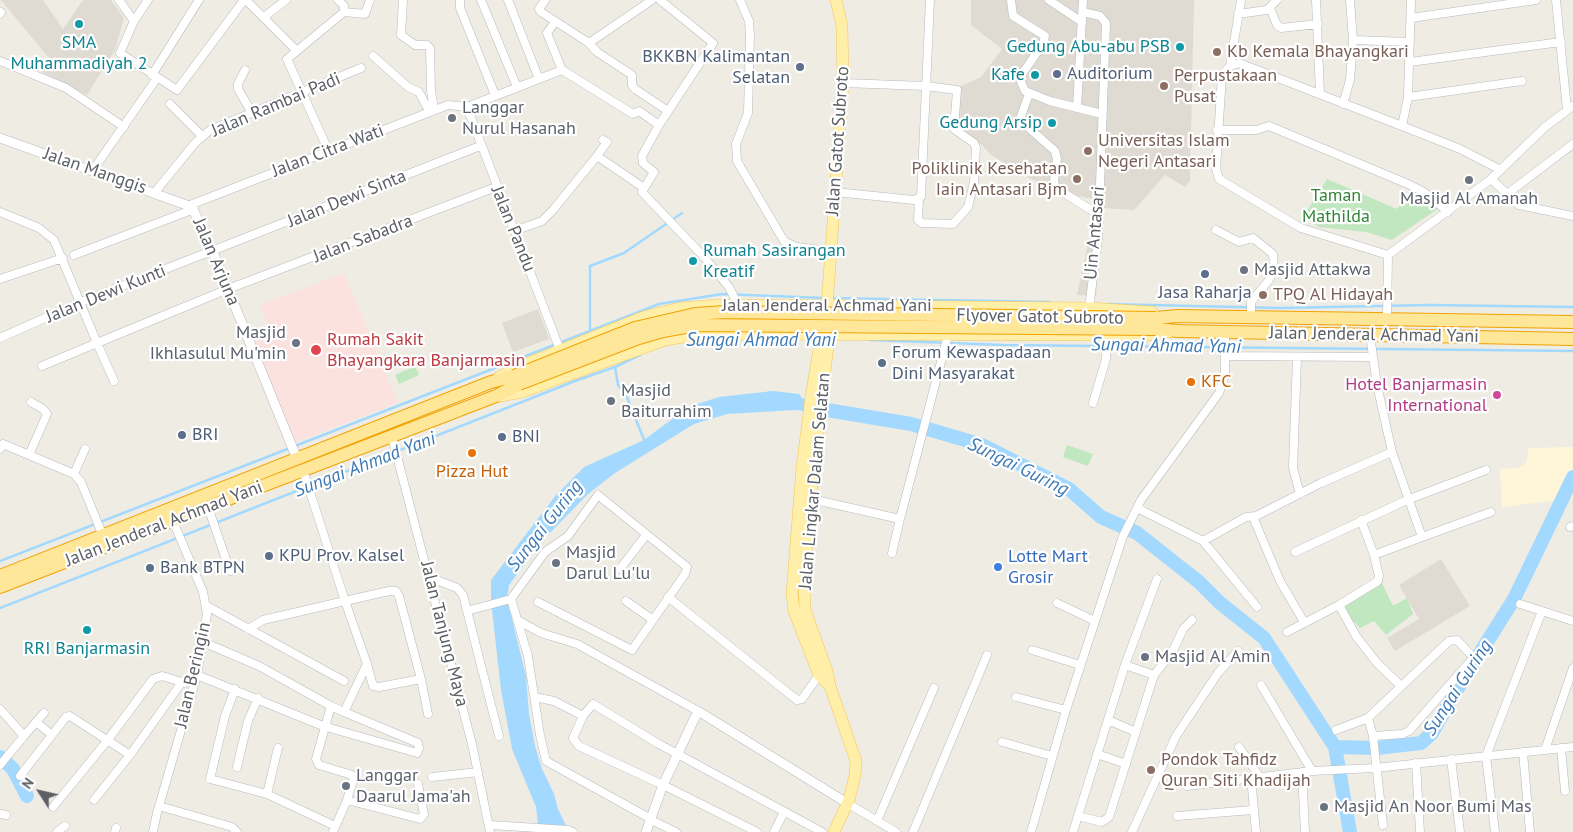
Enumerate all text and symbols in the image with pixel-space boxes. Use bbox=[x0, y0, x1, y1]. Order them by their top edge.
marker: SMA Muhammadiyah 2 bbox=[73, 18, 85, 30]
place label: SMA Muhammadiyah 2 bbox=[10, 32, 148, 74]
place label: Gedung Abu-abu PSB bbox=[1006, 36, 1170, 58]
marker: Gedung Abu-abu PSB bbox=[1174, 41, 1186, 53]
place label: Kb Kemala Bhayangkari bbox=[1227, 41, 1409, 63]
place label: BKKBN Kalimantan Selatan bbox=[642, 46, 790, 88]
marker: Kb Kemala Bhayangkari bbox=[1211, 46, 1223, 58]
marker: BKKBN Kalimantan Selatan bbox=[794, 61, 806, 73]
place label: Auditorium bbox=[1067, 63, 1153, 85]
place label: Kafe bbox=[991, 64, 1025, 86]
place label: Perpustakaan Pusat bbox=[1174, 65, 1277, 108]
street label: Jalan Gatot Subroto bbox=[822, 66, 854, 216]
street label: Jalan Rambai Padi bbox=[208, 68, 344, 142]
marker: Auditorium bbox=[1051, 68, 1063, 80]
marker: Kafe bbox=[1029, 69, 1041, 81]
marker: Perpustakaan Pusat bbox=[1158, 80, 1170, 92]
place label: Langgar Nurul Hasanah bbox=[462, 97, 576, 140]
marker: Langgar Nurul Hasanah bbox=[446, 112, 458, 124]
place label: Gedung Arsip bbox=[939, 112, 1042, 134]
marker: Gedung Arsip bbox=[1046, 117, 1058, 129]
street label: Jalan Citra Wati bbox=[269, 120, 387, 182]
place label: Universitas Islam Negeri Antasari bbox=[1098, 130, 1230, 172]
street label: Jalan Manggis bbox=[41, 143, 149, 199]
marker: Universitas Islam Negeri Antasari bbox=[1082, 145, 1094, 157]
place label: Poliklinik Kesehatan Iain Antasari Bjm bbox=[911, 158, 1067, 200]
street label: Jalan Dewi Sinta bbox=[285, 165, 409, 233]
marker: Poliklinik Kesehatan Iain Antasari Bjm bbox=[1071, 173, 1083, 185]
marker: Masjid Al Amanah bbox=[1463, 174, 1475, 186]
street label: Jalan Pandu bbox=[486, 183, 540, 275]
street label: Uin Antasari bbox=[1080, 185, 1110, 281]
park label: Taman Mathilda bbox=[1302, 185, 1370, 228]
place label: Masjid Al Amanah bbox=[1400, 188, 1538, 210]
street label: Jalan Sabadra bbox=[310, 210, 416, 268]
street label: Jalan Arjuna bbox=[188, 215, 244, 309]
place label: Rumah Sasirangan Kreatif bbox=[703, 240, 846, 282]
marker: Rumah Sasirangan Kreatif bbox=[687, 255, 699, 267]
place label: Masjid Attakwa bbox=[1254, 259, 1371, 281]
street label: Jalan Dewi Kunti bbox=[43, 260, 169, 328]
marker: Masjid Attakwa bbox=[1238, 264, 1250, 276]
marker: Jasa Raharja bbox=[1199, 268, 1211, 280]
place label: Jasa Raharja bbox=[1158, 282, 1252, 304]
place label: TPQ Al Hidayah bbox=[1273, 284, 1393, 306]
marker: TPQ Al Hidayah bbox=[1257, 289, 1269, 301]
street label: Jalan Jenderal Achmad Yani bbox=[722, 295, 932, 317]
street label: Flyover Gatot Subroto bbox=[956, 305, 1124, 329]
place label: Masjid Ikhlasulul Mu'min bbox=[150, 322, 286, 364]
street label: Jalan Jenderal Achmad Yani bbox=[1269, 322, 1479, 348]
place label: Rumah Sakit Bhayangkara Banjarmasin bbox=[327, 329, 525, 372]
water label: Sungai Ahmad Yani bbox=[686, 330, 836, 352]
water label: Sungai Ahmad Yani bbox=[1091, 333, 1241, 359]
marker: Masjid Ikhlasulul Mu'min bbox=[290, 337, 302, 349]
place label: Forum Kewaspadaan Dini Masyarakat bbox=[892, 342, 1051, 384]
marker: Rumah Sakit Bhayangkara Banjarmasin bbox=[309, 343, 323, 357]
marker: Forum Kewaspadaan Dini Masyarakat bbox=[876, 357, 888, 369]
place label: KFC bbox=[1201, 371, 1232, 393]
street label: Jalan Lingkar Dalam Selatan bbox=[795, 372, 835, 590]
place label: Hotel Banjarmasin International bbox=[1345, 374, 1487, 416]
marker: KFC bbox=[1185, 376, 1197, 388]
place label: Masjid Baiturrahim bbox=[621, 380, 712, 422]
marker: Hotel Banjarmasin International bbox=[1491, 389, 1503, 401]
marker: Masjid Baiturrahim bbox=[605, 395, 617, 407]
place label: BRI bbox=[192, 424, 218, 446]
place label: BNI bbox=[512, 426, 540, 448]
water label: Sungai Ahmad Yani bbox=[291, 427, 439, 503]
marker: BRI bbox=[176, 429, 188, 441]
marker: BNI bbox=[496, 431, 508, 443]
water label: Sungai Guring bbox=[964, 433, 1072, 501]
marker: Pizza Hut bbox=[466, 447, 478, 459]
place label: Pizza Hut bbox=[436, 461, 508, 483]
street label: Jalan Jenderal Achmad Yani bbox=[62, 476, 266, 572]
water label: Sungai Guring bbox=[502, 476, 588, 576]
place label: Masjid Darul Lu'lu bbox=[566, 542, 650, 584]
place label: KPU Prov. Kalsel bbox=[279, 545, 404, 567]
place label: Lotte Mart Grosir bbox=[1008, 546, 1088, 588]
marker: KPU Prov. Kalsel bbox=[263, 550, 275, 562]
place label: Bank BTPN bbox=[160, 557, 245, 579]
marker: Masjid Darul Lu'lu bbox=[550, 557, 562, 569]
street label: Jalan Tanjung Maya bbox=[415, 559, 473, 709]
marker: Lotte Mart Grosir bbox=[992, 561, 1004, 573]
marker: Bank BTPN bbox=[144, 562, 156, 574]
street label: Jalan Beringin bbox=[170, 620, 216, 730]
marker: RRI Banjarmasin bbox=[81, 624, 93, 636]
water label: Sungai Guring bbox=[1419, 636, 1497, 740]
place label: RRI Banjarmasin bbox=[24, 638, 150, 660]
place label: Masjid Al Amin bbox=[1155, 646, 1270, 668]
marker: Masjid Al Amin bbox=[1139, 651, 1151, 663]
place label: Pondok Tahfidz Quran Siti Khadijah bbox=[1161, 749, 1311, 792]
marker: Pondok Tahfidz Quran Siti Khadijah bbox=[1145, 764, 1157, 776]
place label: Langgar Daarul Jama'ah bbox=[356, 765, 471, 808]
north arrow bbox=[15, 767, 65, 817]
text: N bbox=[18, 774, 38, 792]
marker: Langgar Daarul Jama'ah bbox=[340, 780, 352, 792]
place label: Masjid An Noor Bumi Mas bbox=[1334, 796, 1532, 818]
marker: Masjid An Noor Bumi Mas bbox=[1318, 801, 1330, 813]

